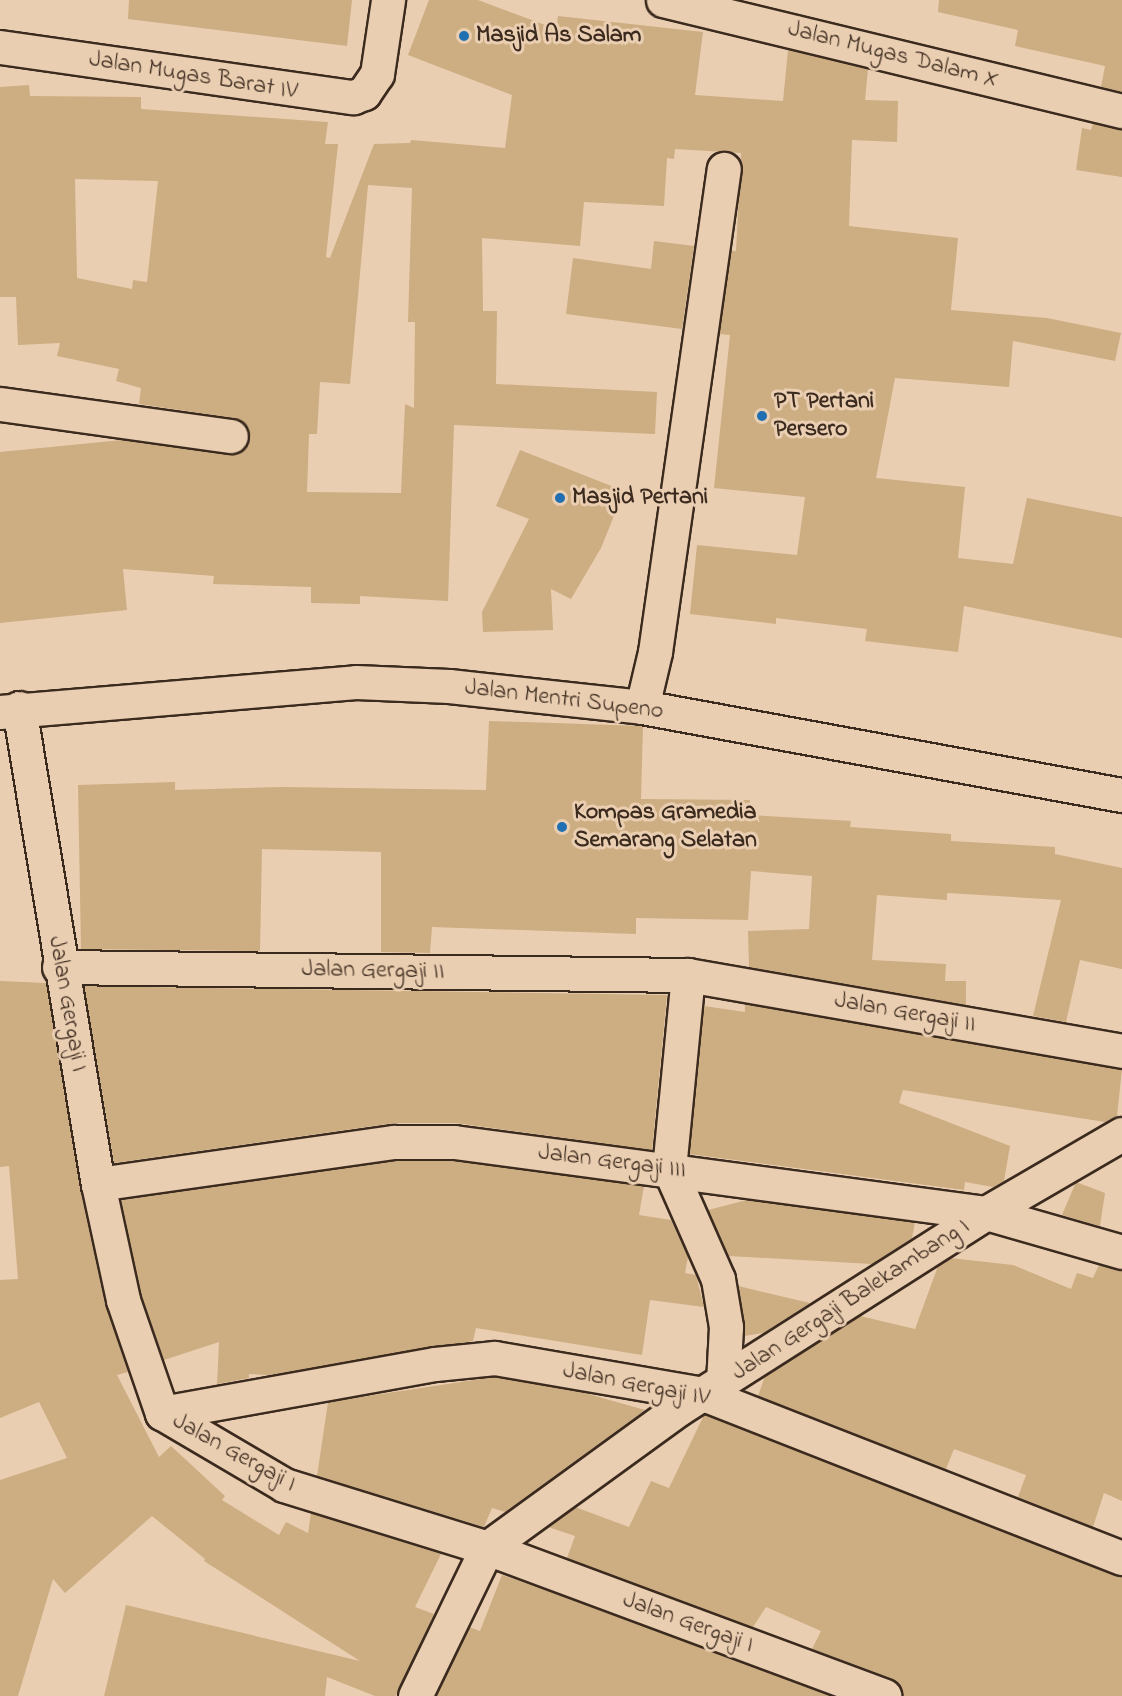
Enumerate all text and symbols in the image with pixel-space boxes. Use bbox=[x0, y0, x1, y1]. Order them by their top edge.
street label: Jalan Mugas Dalam X bbox=[785, 15, 1001, 95]
place label: Masjid As Salam bbox=[476, 22, 641, 50]
marker: Masjid As Salam bbox=[457, 29, 471, 43]
street label: Jalan Mugas Barat IV bbox=[87, 45, 299, 107]
place label: PT Pertani Persero bbox=[774, 388, 874, 444]
marker: PT Pertani Persero bbox=[755, 409, 769, 423]
place label: Masjid Pertani bbox=[572, 484, 708, 512]
marker: Masjid Pertani bbox=[553, 491, 567, 505]
street label: Jalan Mentri Supeno bbox=[463, 674, 665, 726]
place label: Kompas Gramedia Semarang Selatan bbox=[574, 799, 757, 855]
marker: Kompas Gramedia Semarang Selatan bbox=[555, 820, 569, 834]
street label: Jalan Gergaji I bbox=[41, 934, 93, 1074]
street label: Jalan Gergaji II bbox=[301, 955, 445, 987]
street label: Jalan Gergaji II bbox=[832, 986, 978, 1040]
street label: Jalan Gergaji III bbox=[537, 1139, 687, 1185]
street label: Jalan Gergaji Balekambang I bbox=[727, 1212, 975, 1388]
street label: Jalan Gergaji IV bbox=[560, 1357, 712, 1413]
street label: Jalan Gergaji I bbox=[167, 1407, 301, 1499]
street label: Jalan Gergaji I bbox=[619, 1586, 757, 1660]

